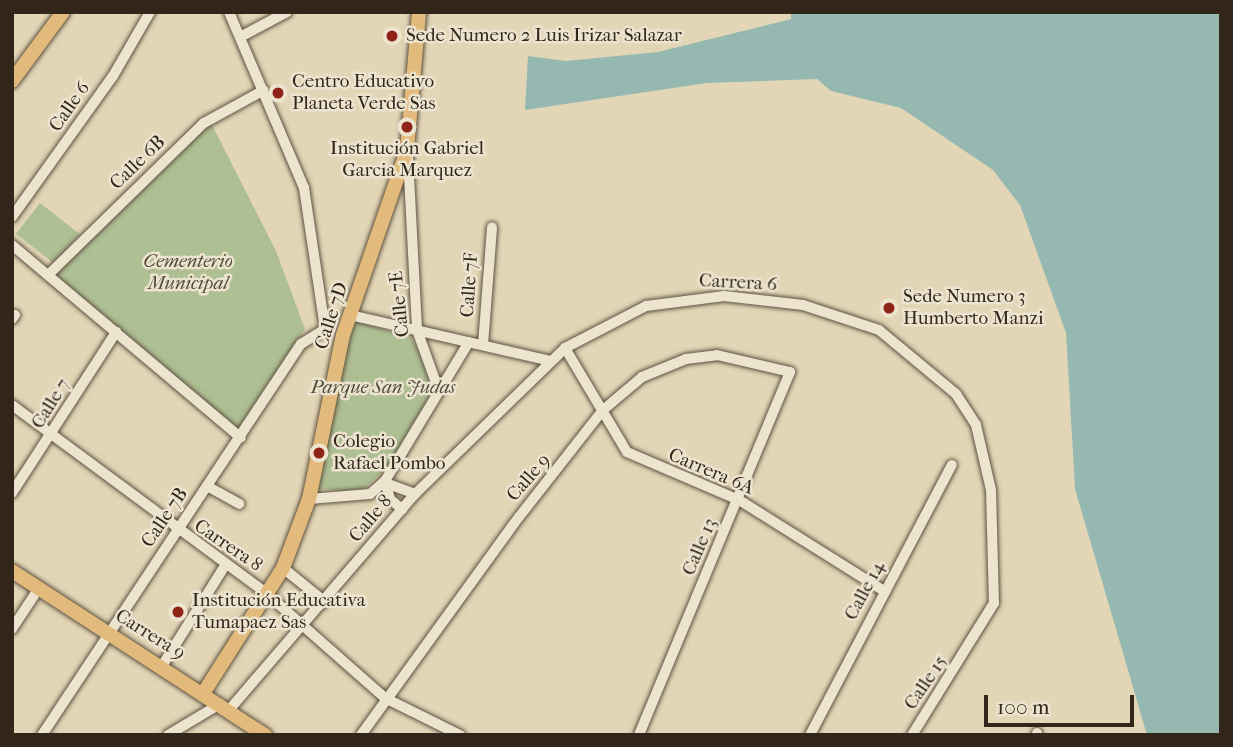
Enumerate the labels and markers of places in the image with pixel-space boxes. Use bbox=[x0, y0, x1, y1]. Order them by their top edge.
place label: Sede Numero 2 Luis Irizar Salazar bbox=[406, 25, 682, 47]
marker: Sede Numero 2 Luis Irizar Salazar bbox=[384, 28, 400, 44]
place label: Centro Educativo Planeta Verde Sas bbox=[292, 71, 435, 115]
marker: Centro Educativo Planeta Verde Sas bbox=[270, 85, 286, 101]
marker: Institución Gabriel Garcia Marquez bbox=[399, 119, 415, 135]
place label: Institución Gabriel Garcia Marquez bbox=[330, 138, 484, 182]
place label: Sede Numero 3 Humberto Manzi bbox=[903, 286, 1044, 330]
marker: Sede Numero 3 Humberto Manzi bbox=[881, 300, 897, 316]
place label: Colegio Rafael Pombo bbox=[333, 431, 445, 475]
marker: Colegio Rafael Pombo bbox=[311, 445, 327, 461]
place label: Institución Educativa Tumapaez Sas bbox=[192, 590, 366, 634]
marker: Institución Educativa Tumapaez Sas bbox=[170, 604, 186, 620]

